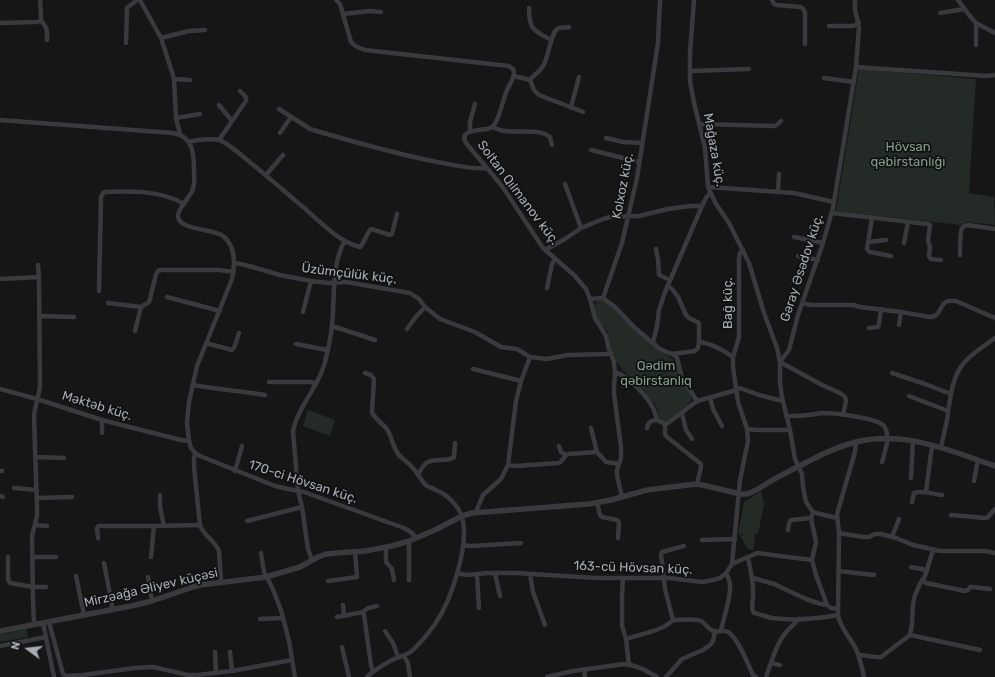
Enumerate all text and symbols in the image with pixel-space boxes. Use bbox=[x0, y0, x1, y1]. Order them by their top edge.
street label: Mağaza küç. bbox=[700, 112, 728, 188]
street label: Soltan Qılmanov küç. bbox=[474, 138, 562, 248]
park label: Hövsan qəbirstanlığı bbox=[871, 139, 945, 170]
street label: Kolxoz küç. bbox=[609, 152, 637, 220]
street label: Gəray Əsədov küç. bbox=[777, 212, 827, 324]
street label: Üzümçülük küç. bbox=[300, 260, 398, 288]
street label: Bağ küç. bbox=[720, 277, 736, 329]
park label: Qədim qəbirstanlıq bbox=[620, 358, 692, 389]
street label: Məktəb küç. bbox=[60, 388, 134, 424]
street label: 170-ci Hövsan küç. bbox=[247, 457, 359, 507]
street label: 163-cü Hövsan küç. bbox=[573, 558, 693, 578]
street label: Mirzəağa Əliyev küçəsi bbox=[83, 565, 219, 611]
north arrow bbox=[8, 629, 48, 669]
text: N bbox=[9, 640, 23, 651]

